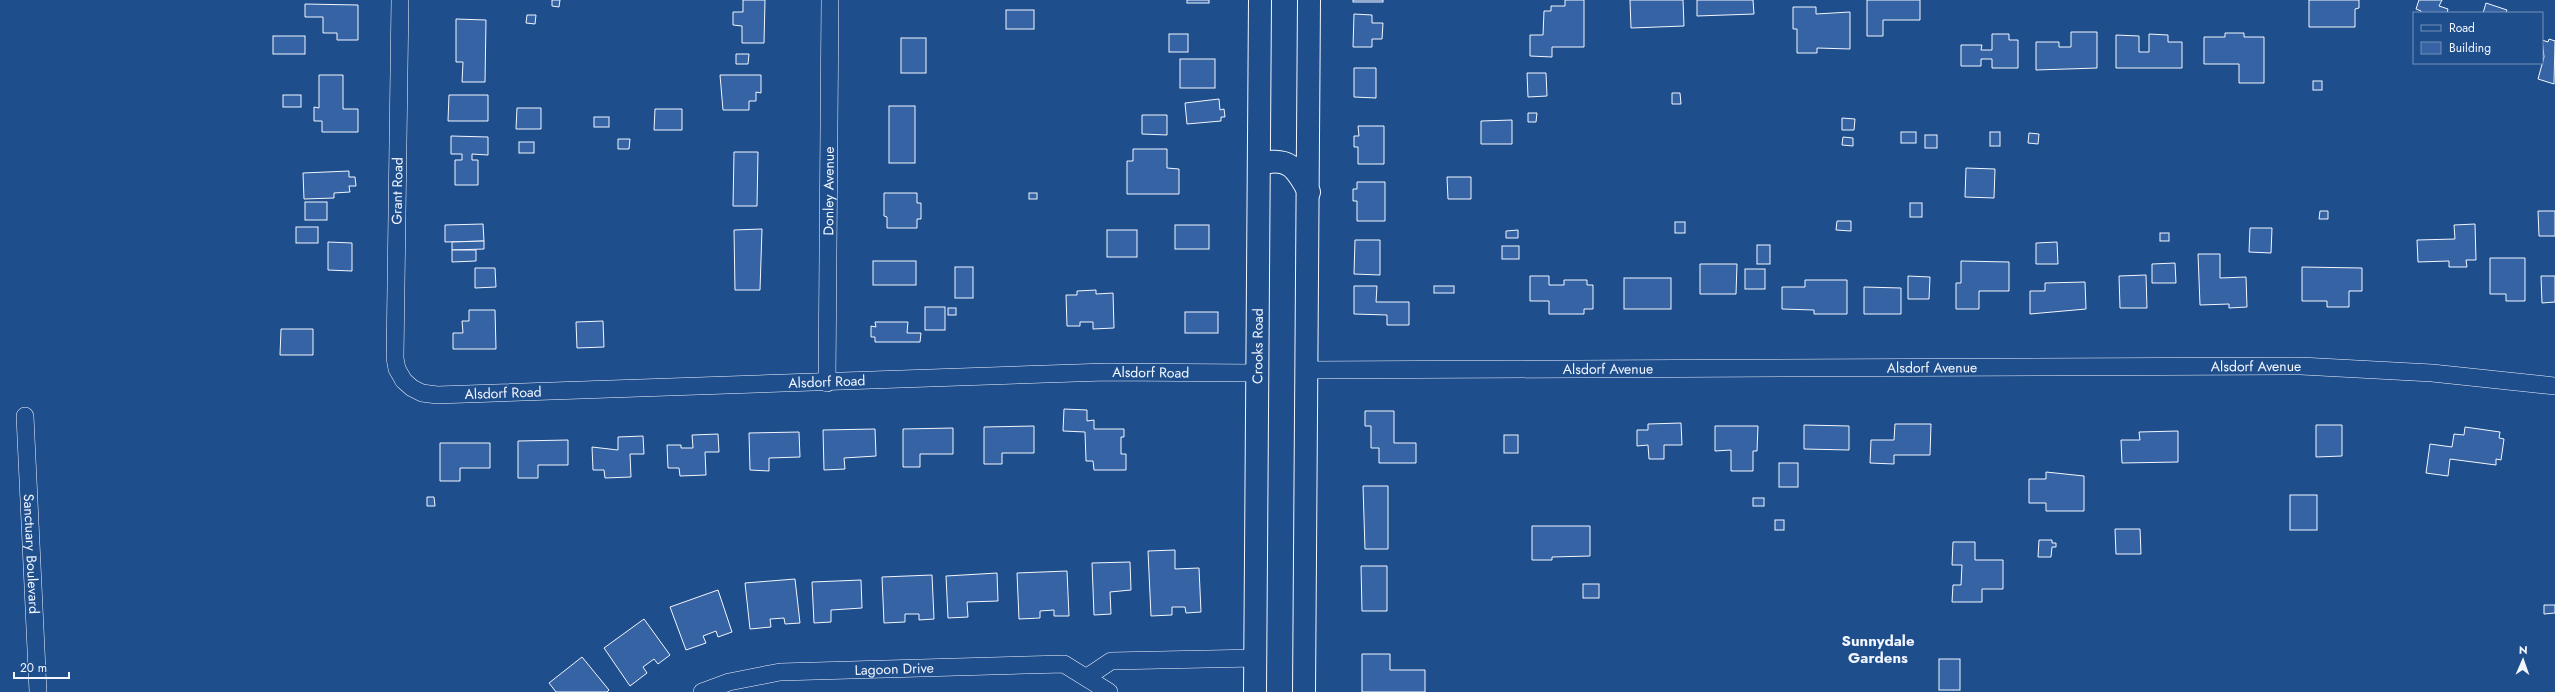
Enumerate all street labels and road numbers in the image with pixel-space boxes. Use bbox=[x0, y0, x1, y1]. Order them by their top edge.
street label: Donley Avenue bbox=[818, 147, 839, 235]
street label: Grant Road bbox=[386, 157, 408, 225]
street label: Crooks Road bbox=[1247, 308, 1268, 384]
street label: Alsdorf Avenue bbox=[2211, 356, 2301, 376]
street label: Alsdorf Avenue bbox=[1887, 357, 1977, 378]
street label: Alsdorf Avenue bbox=[1563, 359, 1653, 379]
street label: Alsdorf Road bbox=[1112, 362, 1189, 383]
street label: Alsdorf Road bbox=[788, 370, 866, 393]
street label: Alsdorf Road bbox=[464, 381, 542, 404]
street label: Sanctuary Boulevard bbox=[19, 493, 44, 614]
street label: Lagoon Drive bbox=[854, 658, 934, 680]

